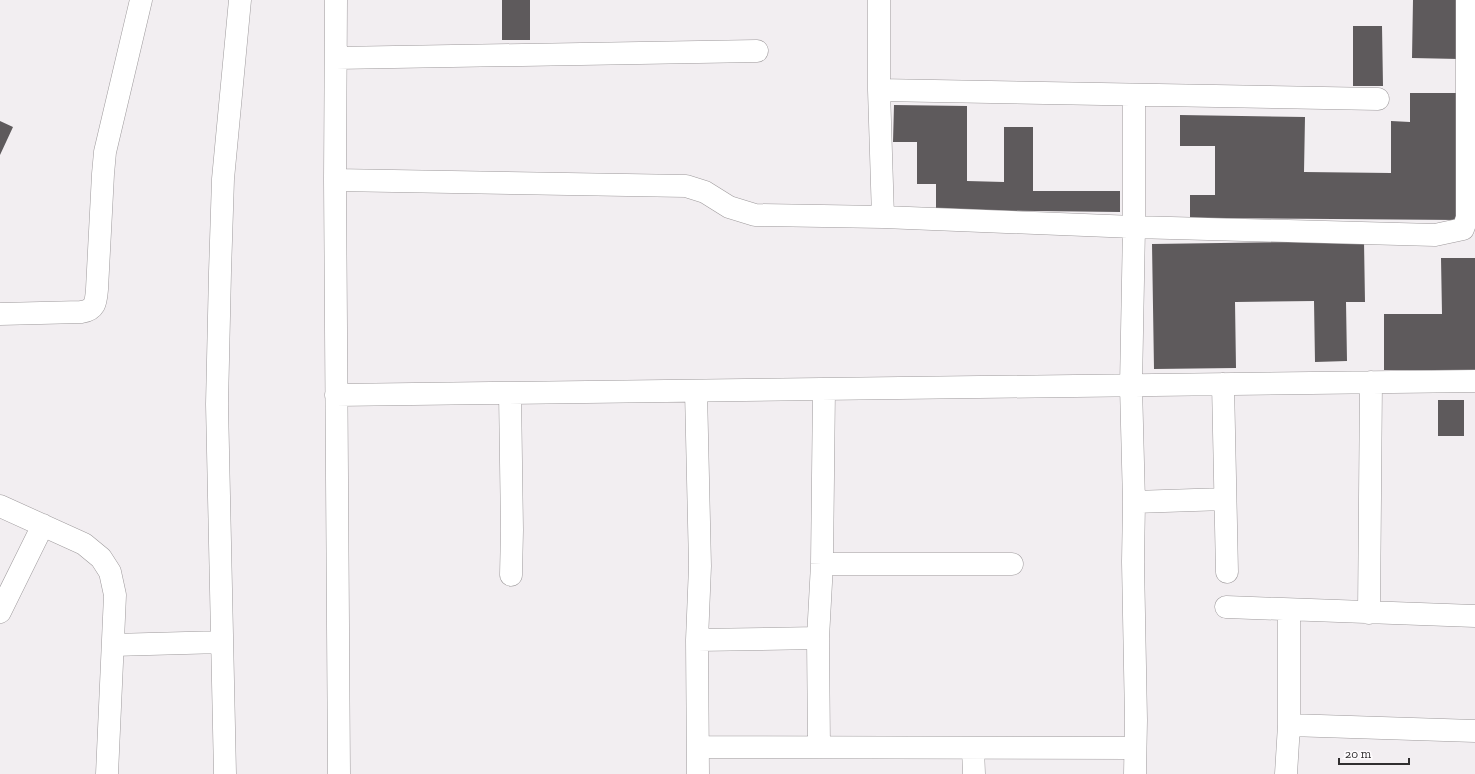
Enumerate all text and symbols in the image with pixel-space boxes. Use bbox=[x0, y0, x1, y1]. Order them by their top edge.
scale bar bbox=[1339, 740, 1409, 766]
text: 20 m bbox=[1345, 747, 1372, 761]

